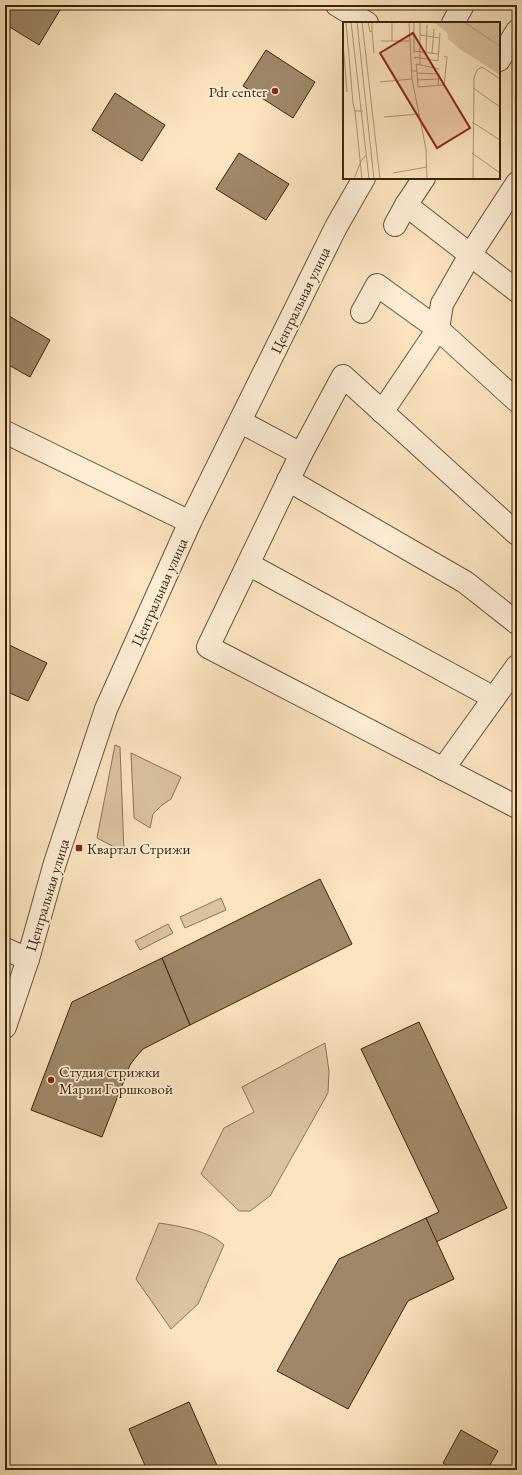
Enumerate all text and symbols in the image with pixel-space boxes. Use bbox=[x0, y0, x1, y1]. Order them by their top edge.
inset map bbox=[343, 22, 500, 179]
place label: Pdr center bbox=[209, 82, 267, 101]
marker: Pdr center bbox=[270, 86, 280, 96]
street label: Центральная улица bbox=[266, 243, 334, 357]
street label: Центральная улица bbox=[127, 535, 191, 649]
street label: Центральная улица bbox=[21, 836, 73, 953]
place label: Квартал Стрижи bbox=[87, 839, 190, 858]
marker: Квартал Стрижи bbox=[74, 843, 84, 853]
place label: Студия стрижки Марии Горшковой bbox=[59, 1062, 173, 1098]
marker: Студия стрижки Марии Горшковой bbox=[46, 1075, 56, 1085]

